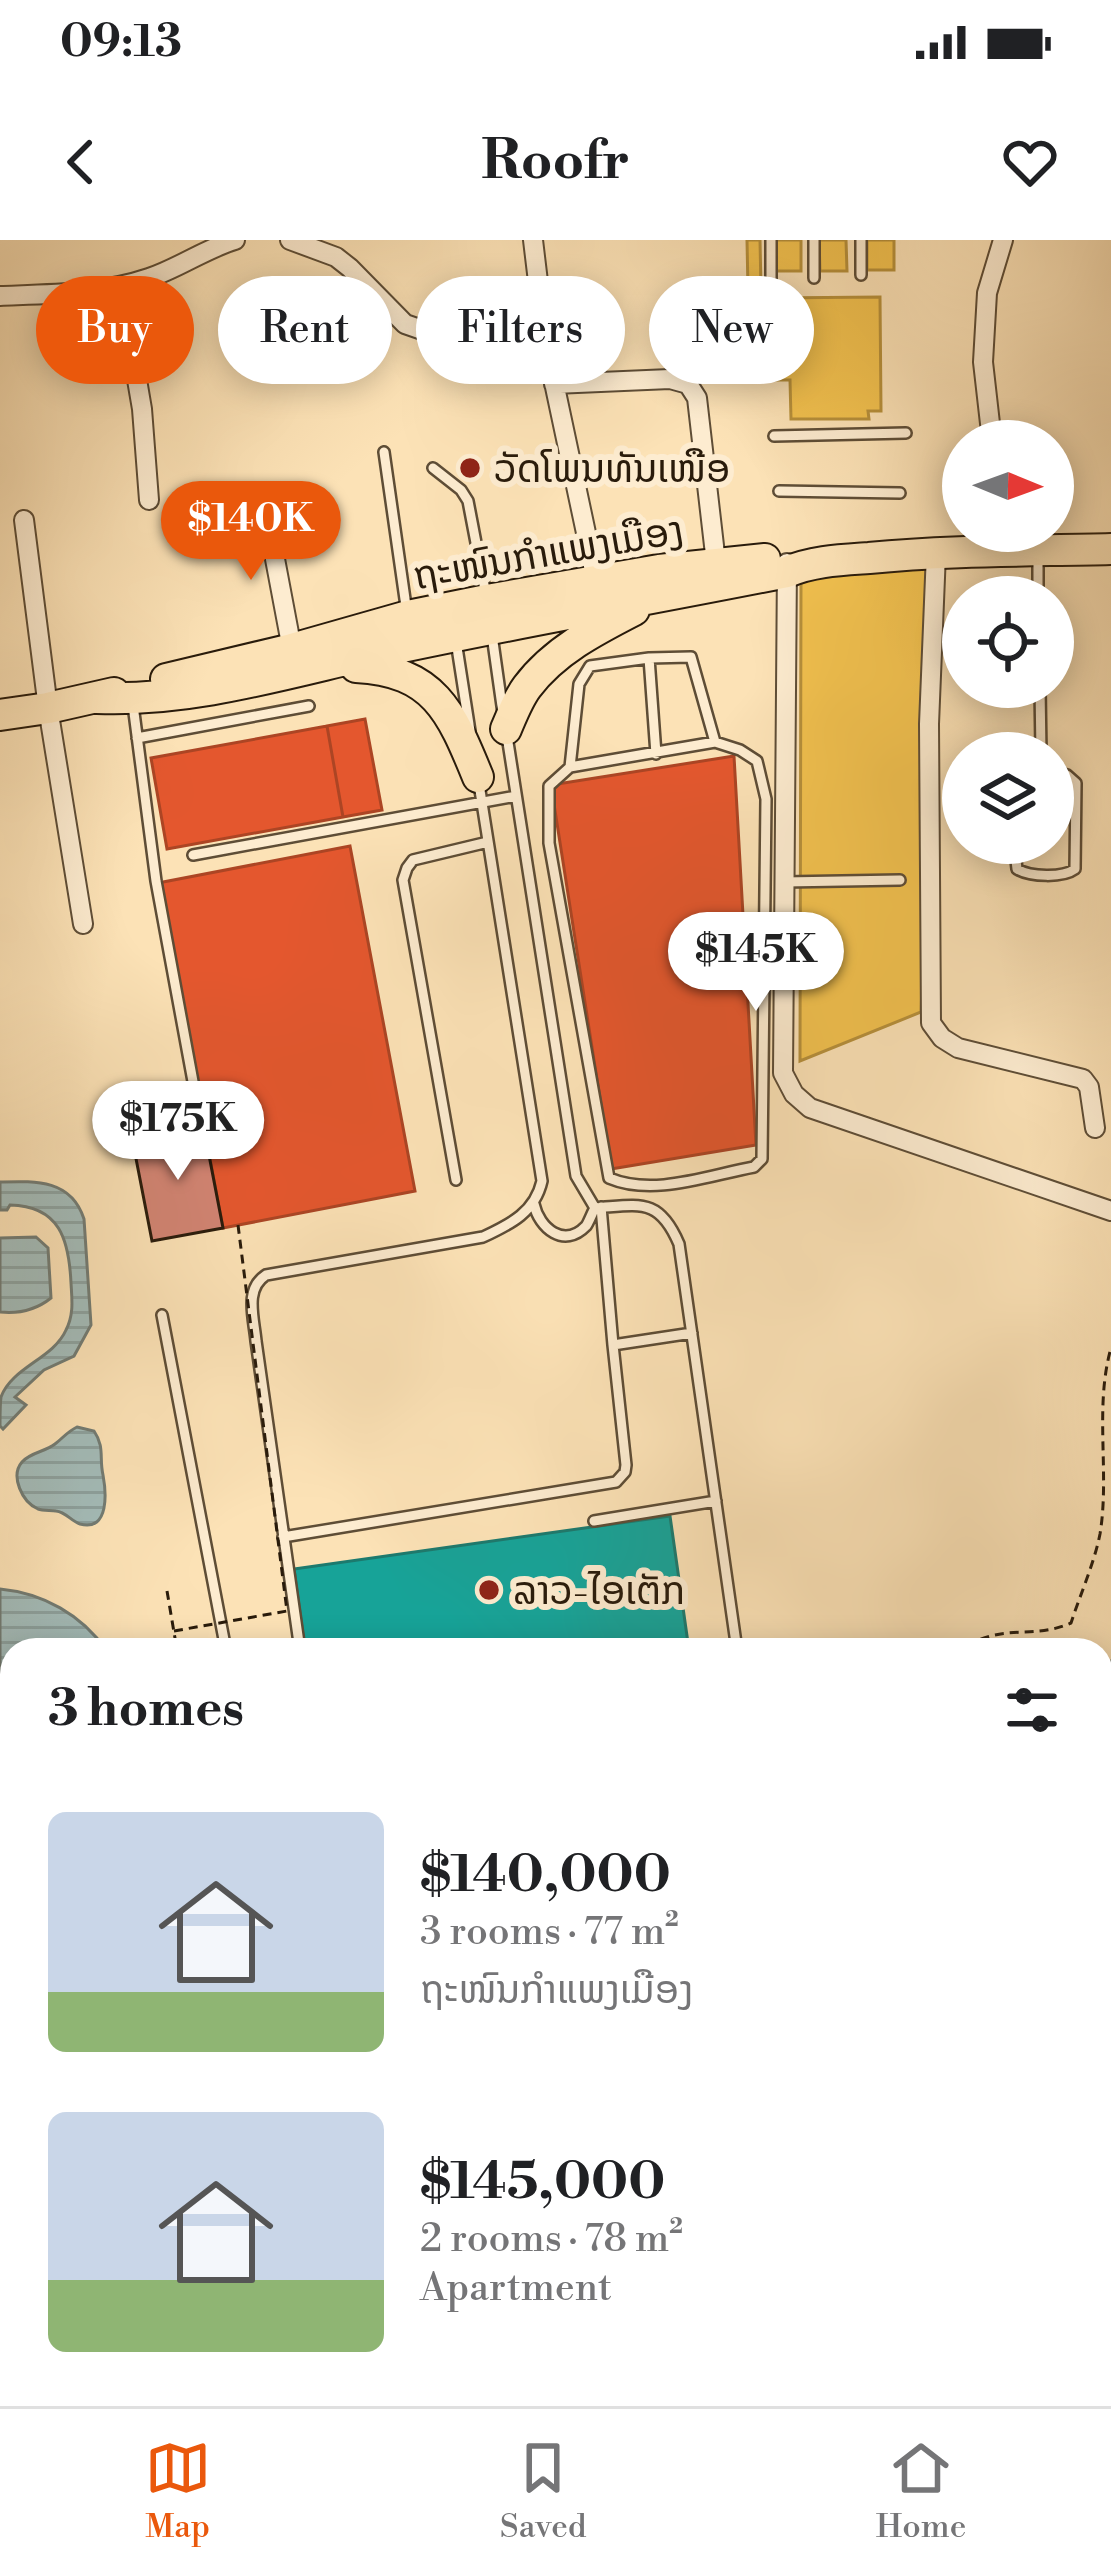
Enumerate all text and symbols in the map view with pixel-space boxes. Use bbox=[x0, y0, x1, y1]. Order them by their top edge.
text: 09:13 bbox=[60, 14, 182, 71]
text: Roofr bbox=[481, 128, 630, 196]
icon: back bbox=[48, 129, 114, 195]
icon: heart bbox=[997, 129, 1063, 195]
chip: Buy bbox=[36, 276, 194, 384]
chip: Rent bbox=[218, 276, 392, 384]
chip: Filters bbox=[416, 276, 625, 384]
chip: New bbox=[649, 276, 814, 384]
north arrow bbox=[942, 420, 1074, 552]
map controls bbox=[942, 420, 1074, 864]
place label: ວັດໂພນທັນເໜືອ bbox=[494, 446, 730, 495]
marker: ວັດໂພນທັນເໜືອ bbox=[457, 455, 483, 481]
pin: $140K bbox=[167, 481, 335, 583]
text: $140K bbox=[188, 495, 314, 544]
street label: ຖະໜົນກຳແພງເມືອງ bbox=[410, 507, 687, 602]
button: locate bbox=[942, 576, 1074, 708]
button: layers bbox=[942, 732, 1074, 864]
pin: $145K bbox=[672, 912, 840, 1014]
text: $145K bbox=[695, 926, 817, 975]
pin: $175K bbox=[94, 1081, 262, 1183]
text: $175K bbox=[119, 1095, 237, 1144]
place label: ລາວ-ໄອເຕັກ bbox=[513, 1568, 685, 1617]
marker: ລາວ-ໄອເຕັກ bbox=[476, 1577, 502, 1603]
icon: filters bbox=[999, 1677, 1065, 1743]
text: 3 homes bbox=[48, 1678, 244, 1742]
text: $140,000 bbox=[420, 1844, 671, 1908]
icon: home bbox=[144, 1860, 288, 2004]
text: 3 rooms · 77 m² bbox=[420, 1908, 679, 1957]
text: ຖະໜົນກຳແພງເມືອງ bbox=[420, 1967, 693, 2016]
text: $145,000 bbox=[420, 2151, 665, 2215]
icon: home bbox=[144, 2160, 288, 2304]
text: 2 rooms · 78 m² bbox=[420, 2215, 683, 2264]
text: Apartment bbox=[420, 2264, 612, 2313]
tab: Map bbox=[145, 2435, 211, 2548]
tab: Saved bbox=[500, 2435, 587, 2548]
tab: Home bbox=[876, 2435, 966, 2548]

